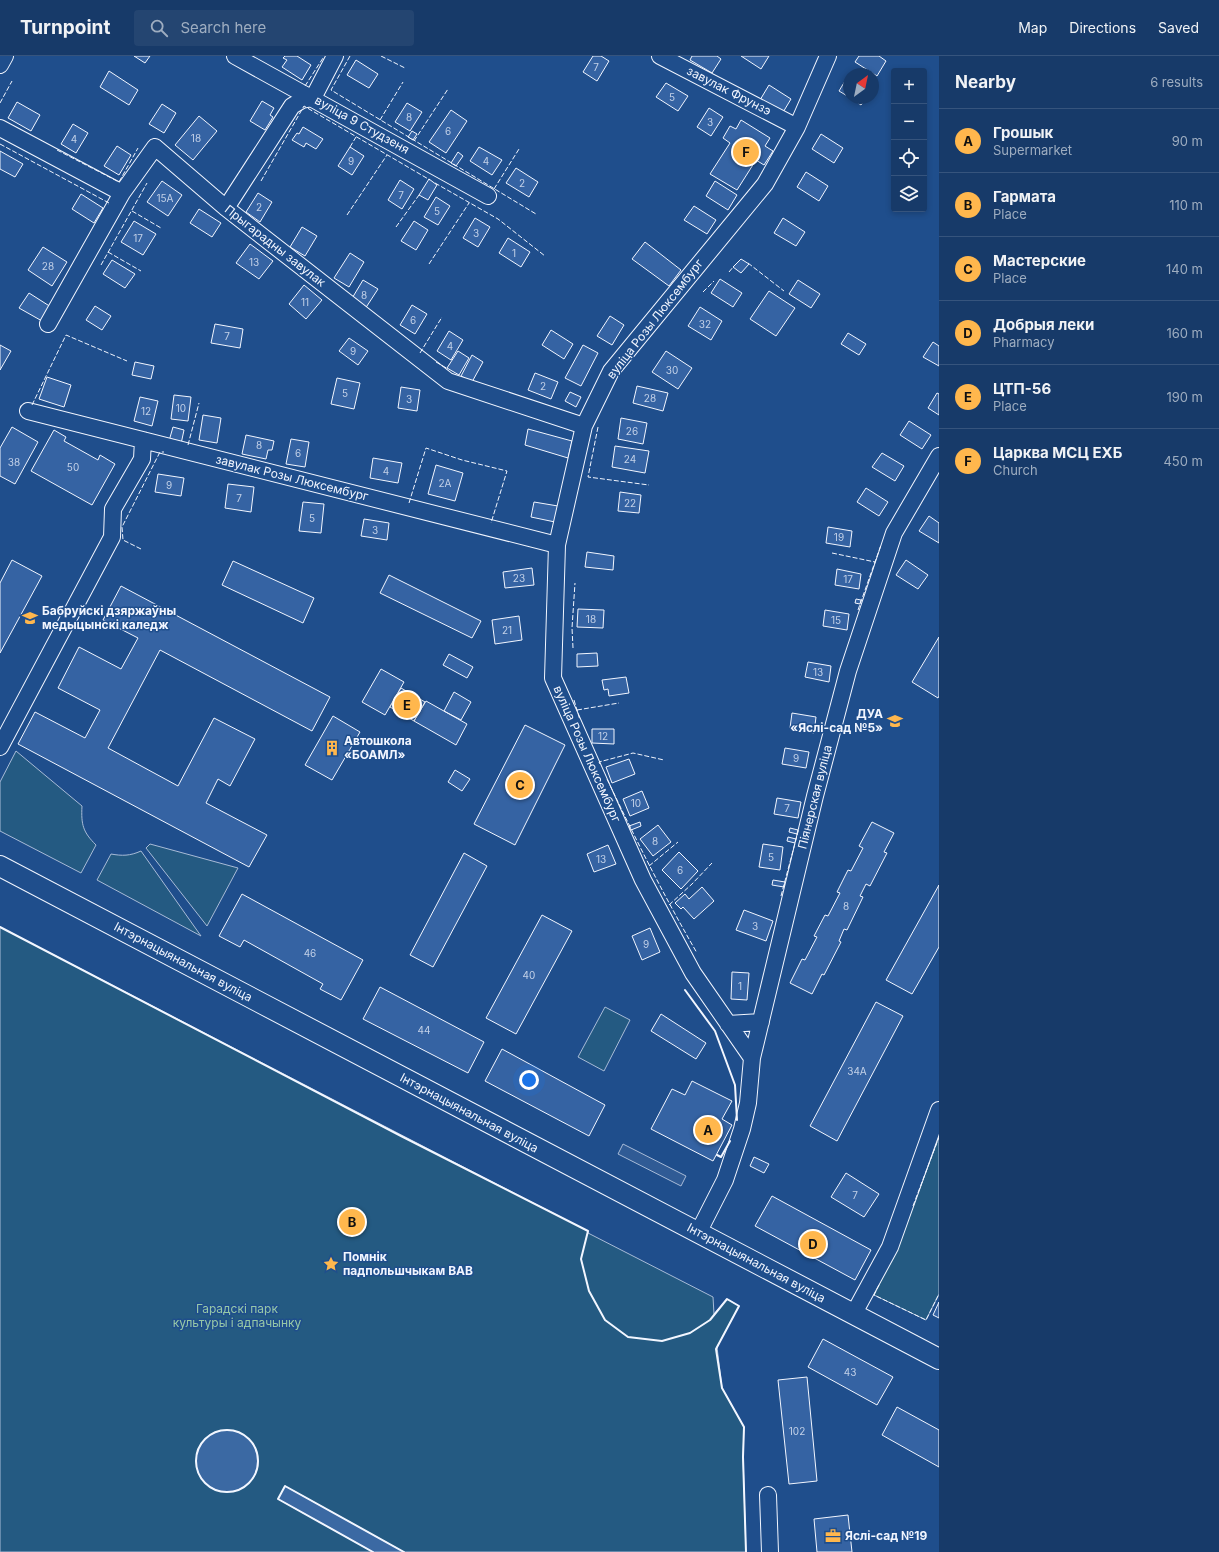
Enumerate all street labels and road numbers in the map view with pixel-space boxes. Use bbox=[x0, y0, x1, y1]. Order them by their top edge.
street label: завулак Фрунзэ bbox=[684, 63, 774, 118]
street label: вуліца 9 Студзеня bbox=[312, 92, 412, 157]
street label: Прыгарадны завулак bbox=[222, 202, 329, 290]
street label: вуліца Розы Люксембург bbox=[603, 256, 706, 382]
street label: завулак Розы Люксембург bbox=[214, 451, 370, 504]
street label: вуліца Розы Люксембург bbox=[551, 683, 624, 824]
street label: Піянерская вуліца bbox=[794, 743, 835, 850]
street label: Інтэрнацыянальная вуліца bbox=[111, 919, 255, 1004]
street label: Інтэрнацыянальная вуліца bbox=[397, 1070, 541, 1155]
street label: Інтэрнацыянальная вуліца bbox=[684, 1220, 828, 1305]

